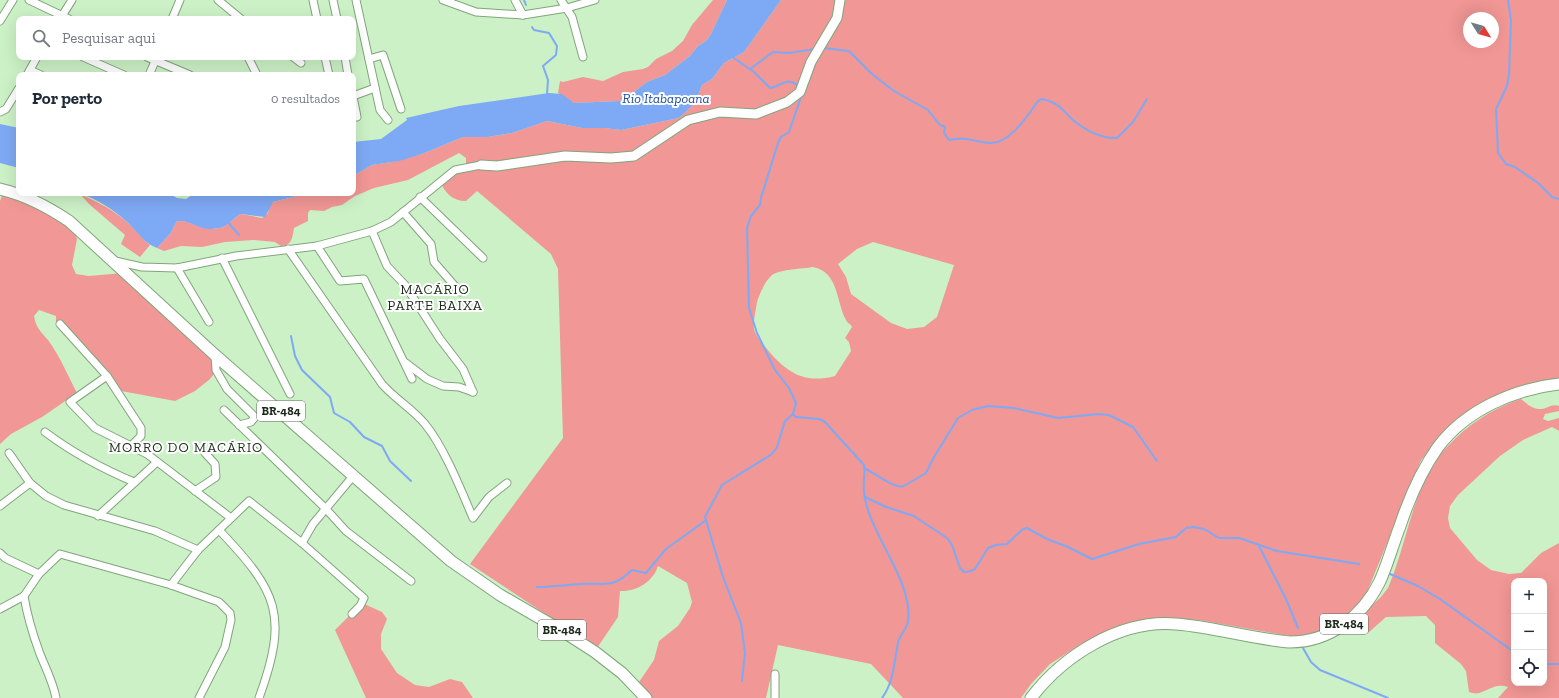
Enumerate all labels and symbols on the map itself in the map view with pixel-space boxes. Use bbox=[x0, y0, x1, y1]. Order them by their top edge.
north arrow bbox=[1463, 12, 1499, 48]
water label: Rio Itabapoana bbox=[622, 90, 710, 107]
district label: MACÁRIO PARTE BAIXA bbox=[387, 281, 483, 314]
road number: BR-484 bbox=[257, 401, 305, 421]
district label: MORRO DO MACÁRIO bbox=[109, 439, 263, 456]
road number: BR-484 bbox=[1320, 614, 1368, 634]
road number: BR-484 bbox=[538, 620, 586, 640]

